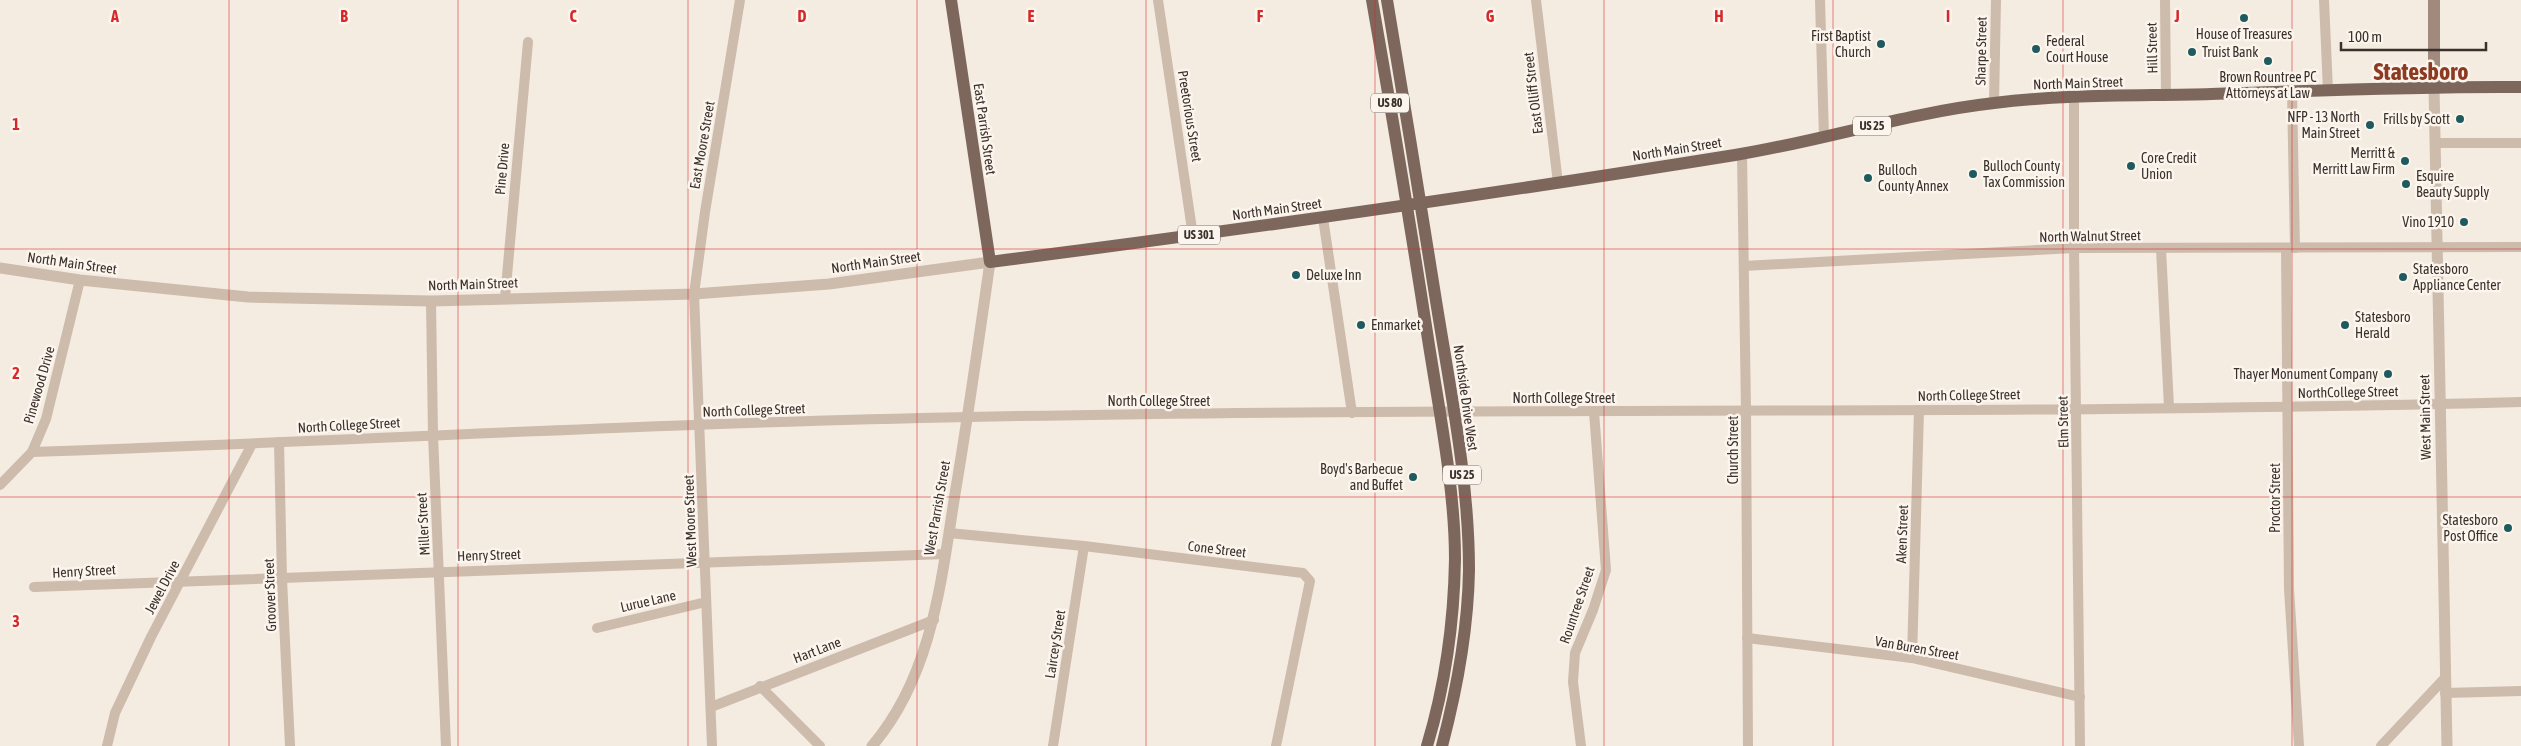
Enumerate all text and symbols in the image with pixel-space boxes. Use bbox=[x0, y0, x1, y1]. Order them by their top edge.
text: A bbox=[110, 7, 119, 25]
text: B bbox=[340, 7, 348, 25]
text: C bbox=[569, 7, 577, 25]
text: D bbox=[798, 7, 807, 25]
text: E bbox=[1028, 7, 1035, 25]
text: F bbox=[1257, 7, 1264, 25]
text: G bbox=[1486, 7, 1495, 25]
text: H bbox=[1714, 7, 1724, 25]
text: I bbox=[1946, 7, 1950, 25]
text: J bbox=[2173, 7, 2180, 25]
marker: House of Treasures bbox=[2238, 12, 2250, 24]
street label: Sharpe Street bbox=[1972, 16, 1990, 86]
scale bar bbox=[2341, 20, 2486, 52]
street label: Hill Street bbox=[2144, 22, 2160, 74]
place label: House of Treasures bbox=[2196, 26, 2292, 42]
place label: First Baptist Church bbox=[1811, 28, 1871, 60]
text: 100 m bbox=[2348, 28, 2382, 45]
place label: Federal Court House bbox=[2046, 33, 2108, 65]
marker: First Baptist Church bbox=[1875, 38, 1887, 50]
marker: Federal Court House bbox=[2030, 43, 2042, 55]
place label: Truist Bank bbox=[2202, 44, 2258, 60]
marker: Truist Bank bbox=[2186, 46, 2198, 58]
street label: East Olliff Street bbox=[1520, 51, 1546, 135]
marker: Brown Rountree PC Attorneys at Law bbox=[2262, 55, 2274, 67]
district label: Statesboro bbox=[2373, 58, 2469, 85]
street label: Preetorious Street bbox=[1175, 69, 1205, 163]
place label: Brown Rountree PC Attorneys at Law bbox=[2219, 69, 2317, 101]
street label: North Main Street bbox=[2033, 73, 2123, 93]
street label: East Parrish Street bbox=[971, 82, 999, 176]
road number: US 80 bbox=[1371, 94, 1409, 112]
street label: East Moore Street bbox=[686, 100, 718, 190]
place label: NFP - 13 North Main Street bbox=[2287, 109, 2360, 141]
place label: Frills by Scott bbox=[2383, 111, 2450, 127]
marker: Frills by Scott bbox=[2454, 113, 2466, 125]
text: 1 bbox=[12, 115, 20, 133]
road number: US 25 bbox=[1853, 116, 1891, 136]
marker: NFP - 13 North Main Street bbox=[2364, 119, 2376, 131]
street label: North Main Street bbox=[1631, 134, 1723, 164]
street label: Pine Drive bbox=[492, 142, 512, 196]
place label: Merritt & Merritt Law Firm bbox=[2313, 145, 2396, 177]
place label: Core Credit Union bbox=[2141, 150, 2197, 182]
marker: Merritt & Merritt Law Firm bbox=[2399, 155, 2411, 167]
place label: Bulloch County Tax Commission bbox=[1983, 158, 2065, 190]
marker: Core Credit Union bbox=[2125, 160, 2137, 172]
place label: Bulloch County Annex bbox=[1878, 162, 1949, 194]
marker: Bulloch County Tax Commission bbox=[1967, 168, 1979, 180]
place label: Esquire Beauty Supply bbox=[2416, 168, 2489, 200]
marker: Bulloch County Annex bbox=[1862, 172, 1874, 184]
marker: Esquire Beauty Supply bbox=[2400, 178, 2412, 190]
street label: North Main Street bbox=[1231, 195, 1323, 223]
place label: Vino 1910 bbox=[2402, 214, 2454, 230]
marker: Vino 1910 bbox=[2458, 216, 2470, 228]
road number: US 301 bbox=[1178, 226, 1220, 244]
street label: North Walnut Street bbox=[2039, 227, 2141, 245]
street label: North Main Street bbox=[830, 248, 922, 276]
street label: North Main Street bbox=[26, 249, 118, 277]
place label: Statesboro Appliance Center bbox=[2413, 261, 2502, 293]
place label: Deluxe Inn bbox=[1306, 267, 1362, 283]
marker: Deluxe Inn bbox=[1290, 269, 1302, 281]
marker: Statesboro Appliance Center bbox=[2397, 271, 2409, 283]
street label: North Main Street bbox=[428, 274, 518, 294]
place label: Statesboro Herald bbox=[2355, 309, 2411, 341]
place label: Enmarket bbox=[1371, 317, 1421, 333]
marker: Enmarket bbox=[1355, 319, 1367, 331]
marker: Statesboro Herald bbox=[2339, 319, 2351, 331]
street label: Pinewood Drive bbox=[20, 344, 58, 426]
street label: Northside Drive West bbox=[1451, 344, 1481, 452]
text: 2 bbox=[12, 364, 20, 382]
place label: Thayer Monument Company bbox=[2233, 366, 2378, 382]
marker: Thayer Monument Company bbox=[2382, 368, 2394, 380]
street label: West Main Street bbox=[2416, 374, 2434, 460]
street label: NorthCollege Street bbox=[2297, 383, 2399, 401]
street label: North College Street bbox=[1917, 386, 2021, 404]
street label: North College Street bbox=[1513, 390, 1615, 406]
street label: North College Street bbox=[1108, 393, 1210, 409]
street label: Elm Street bbox=[2055, 396, 2071, 448]
street label: North College Street bbox=[702, 400, 806, 420]
street label: North College Street bbox=[297, 414, 401, 436]
street label: Church Street bbox=[1725, 416, 1741, 484]
street label: West Parrish Street bbox=[921, 459, 953, 557]
place label: Boyd's Barbecue and Buffet bbox=[1320, 461, 1403, 493]
street label: Proctor Street bbox=[2267, 463, 2283, 533]
road number: US 25 bbox=[1443, 466, 1481, 484]
marker: Boyd's Barbecue and Buffet bbox=[1407, 471, 1419, 483]
street label: West Moore Street bbox=[680, 474, 700, 568]
street label: Miller Street bbox=[413, 492, 433, 556]
street label: Aken Street bbox=[1893, 504, 1911, 564]
place label: Statesboro Post Office bbox=[2442, 512, 2498, 544]
marker: Statesboro Post Office bbox=[2502, 522, 2514, 534]
street label: Cone Street bbox=[1187, 537, 1247, 561]
street label: Henry Street bbox=[457, 546, 521, 564]
street label: Jewel Drive bbox=[141, 558, 183, 616]
street label: Groover Street bbox=[261, 558, 279, 632]
street label: Henry Street bbox=[52, 561, 116, 581]
street label: Rountree Street bbox=[1556, 564, 1598, 646]
street label: Lurue Lane bbox=[619, 587, 677, 615]
street label: Laircey Street bbox=[1042, 609, 1068, 679]
text: 3 bbox=[12, 612, 20, 630]
street label: Van Buren Street bbox=[1874, 633, 1960, 663]
street label: Hart Lane bbox=[791, 634, 843, 666]

